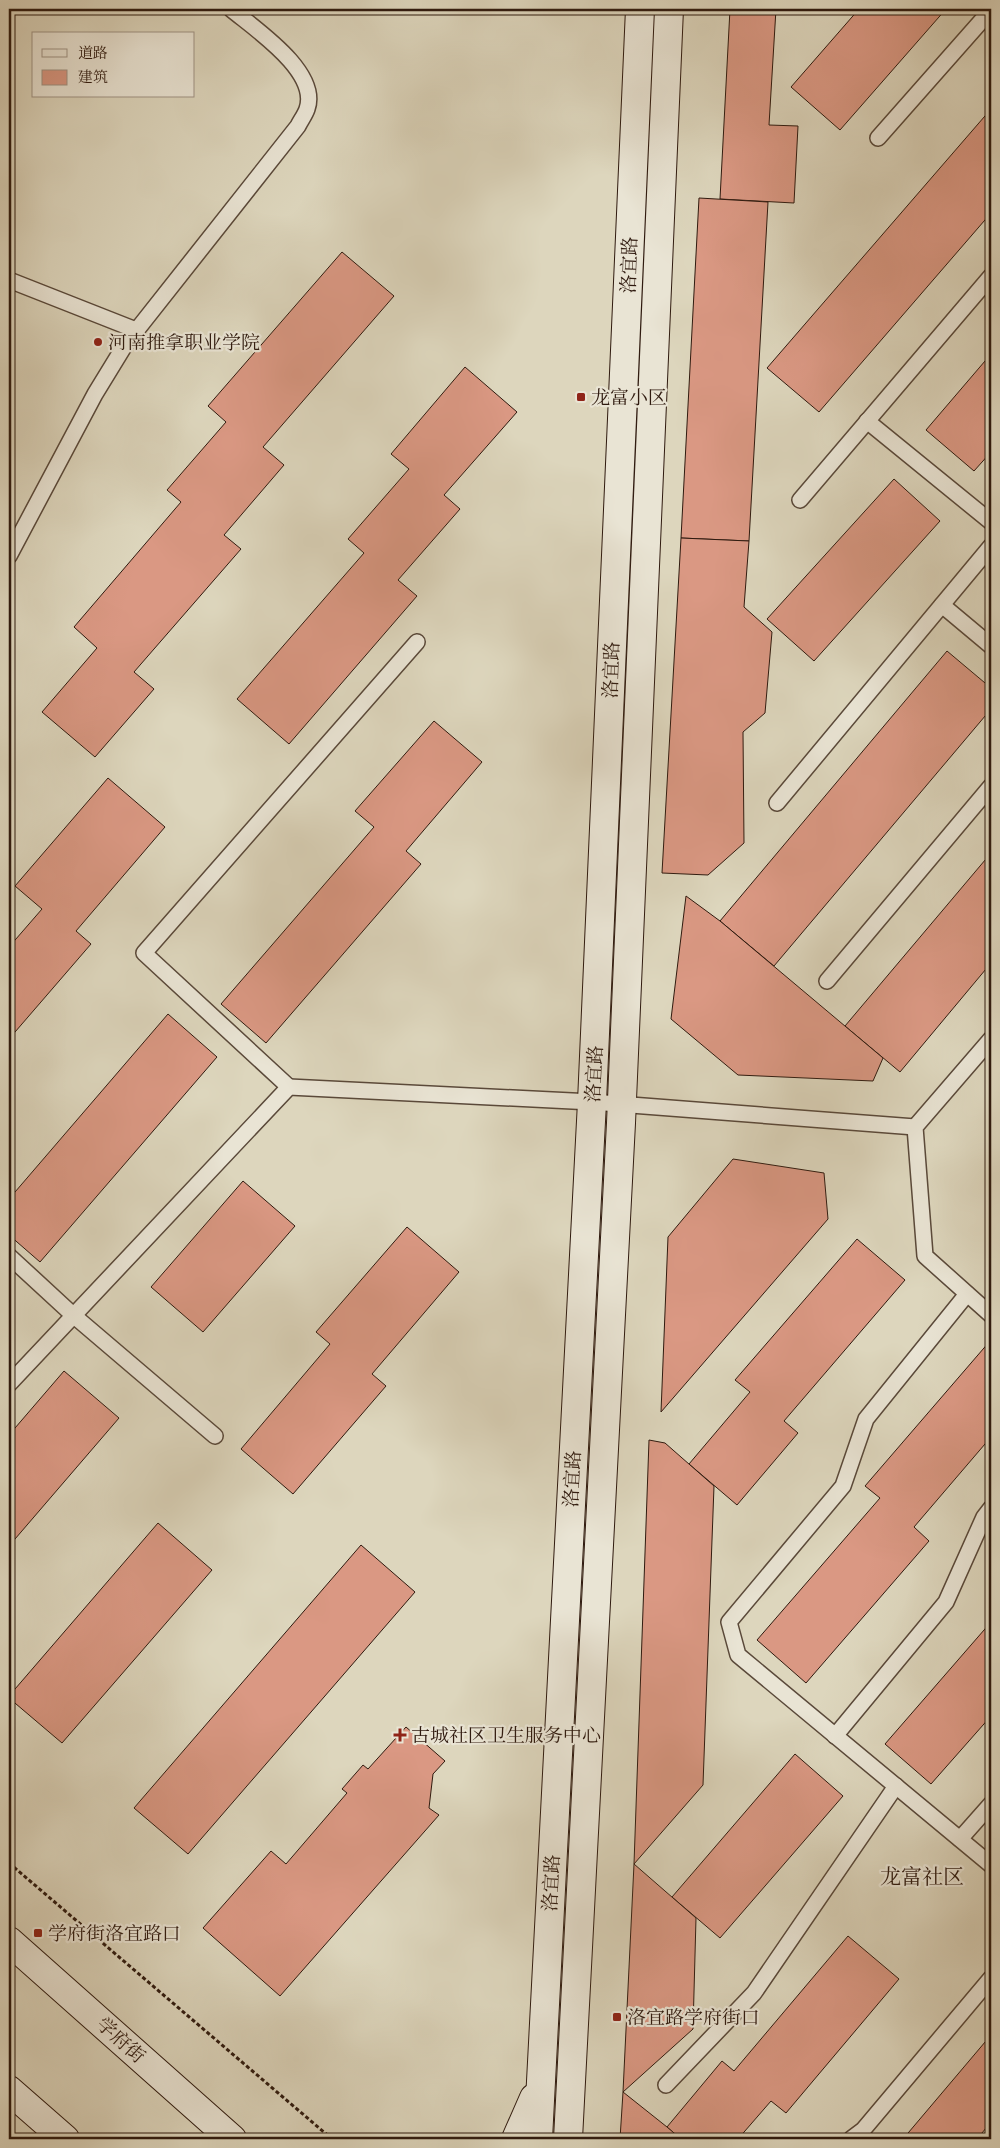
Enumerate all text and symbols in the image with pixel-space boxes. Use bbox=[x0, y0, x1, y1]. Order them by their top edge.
legend bbox=[32, 32, 195, 98]
text: 道路 bbox=[78, 43, 108, 62]
text: 建筑 bbox=[78, 67, 108, 86]
street label: 洛宜路 bbox=[616, 236, 642, 294]
place label: 河南推拿职业学院 bbox=[108, 330, 260, 355]
marker: 河南推拿职业学院 bbox=[92, 336, 104, 348]
place label: 龙富小区 bbox=[591, 385, 667, 410]
marker: 龙富小区 bbox=[575, 391, 587, 403]
street label: 洛宜路 bbox=[598, 641, 624, 699]
street label: 洛宜路 bbox=[580, 1045, 608, 1103]
street label: 洛宜路 bbox=[558, 1450, 586, 1508]
place label: 古城社区卫生服务中心 bbox=[411, 1723, 601, 1748]
marker: 古城社区卫生服务中心 bbox=[393, 1728, 407, 1742]
street label: 洛宜路 bbox=[537, 1854, 565, 1912]
district label: 龙富社区 bbox=[880, 1863, 964, 1890]
place label: 学府街洛宜路口 bbox=[48, 1921, 181, 1946]
marker: 学府街洛宜路口 bbox=[32, 1927, 44, 1939]
place label: 洛宜路学府街口 bbox=[627, 2005, 760, 2030]
marker: 洛宜路学府街口 bbox=[611, 2011, 623, 2023]
street label: 学府街 bbox=[91, 2012, 151, 2068]

